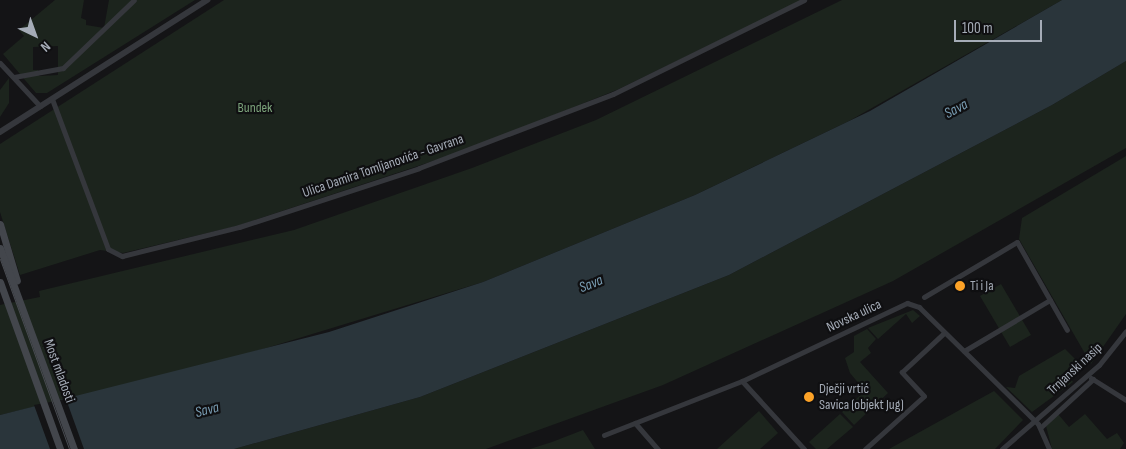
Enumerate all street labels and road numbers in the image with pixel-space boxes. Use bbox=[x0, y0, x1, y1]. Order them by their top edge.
street label: Ulica Damira Tomljanovića - Gavrana bbox=[300, 130, 466, 202]
street label: Novska ulica bbox=[824, 296, 884, 336]
street label: Most mladosti bbox=[40, 337, 78, 405]
street label: Trnjanski nasip bbox=[1044, 339, 1106, 399]

